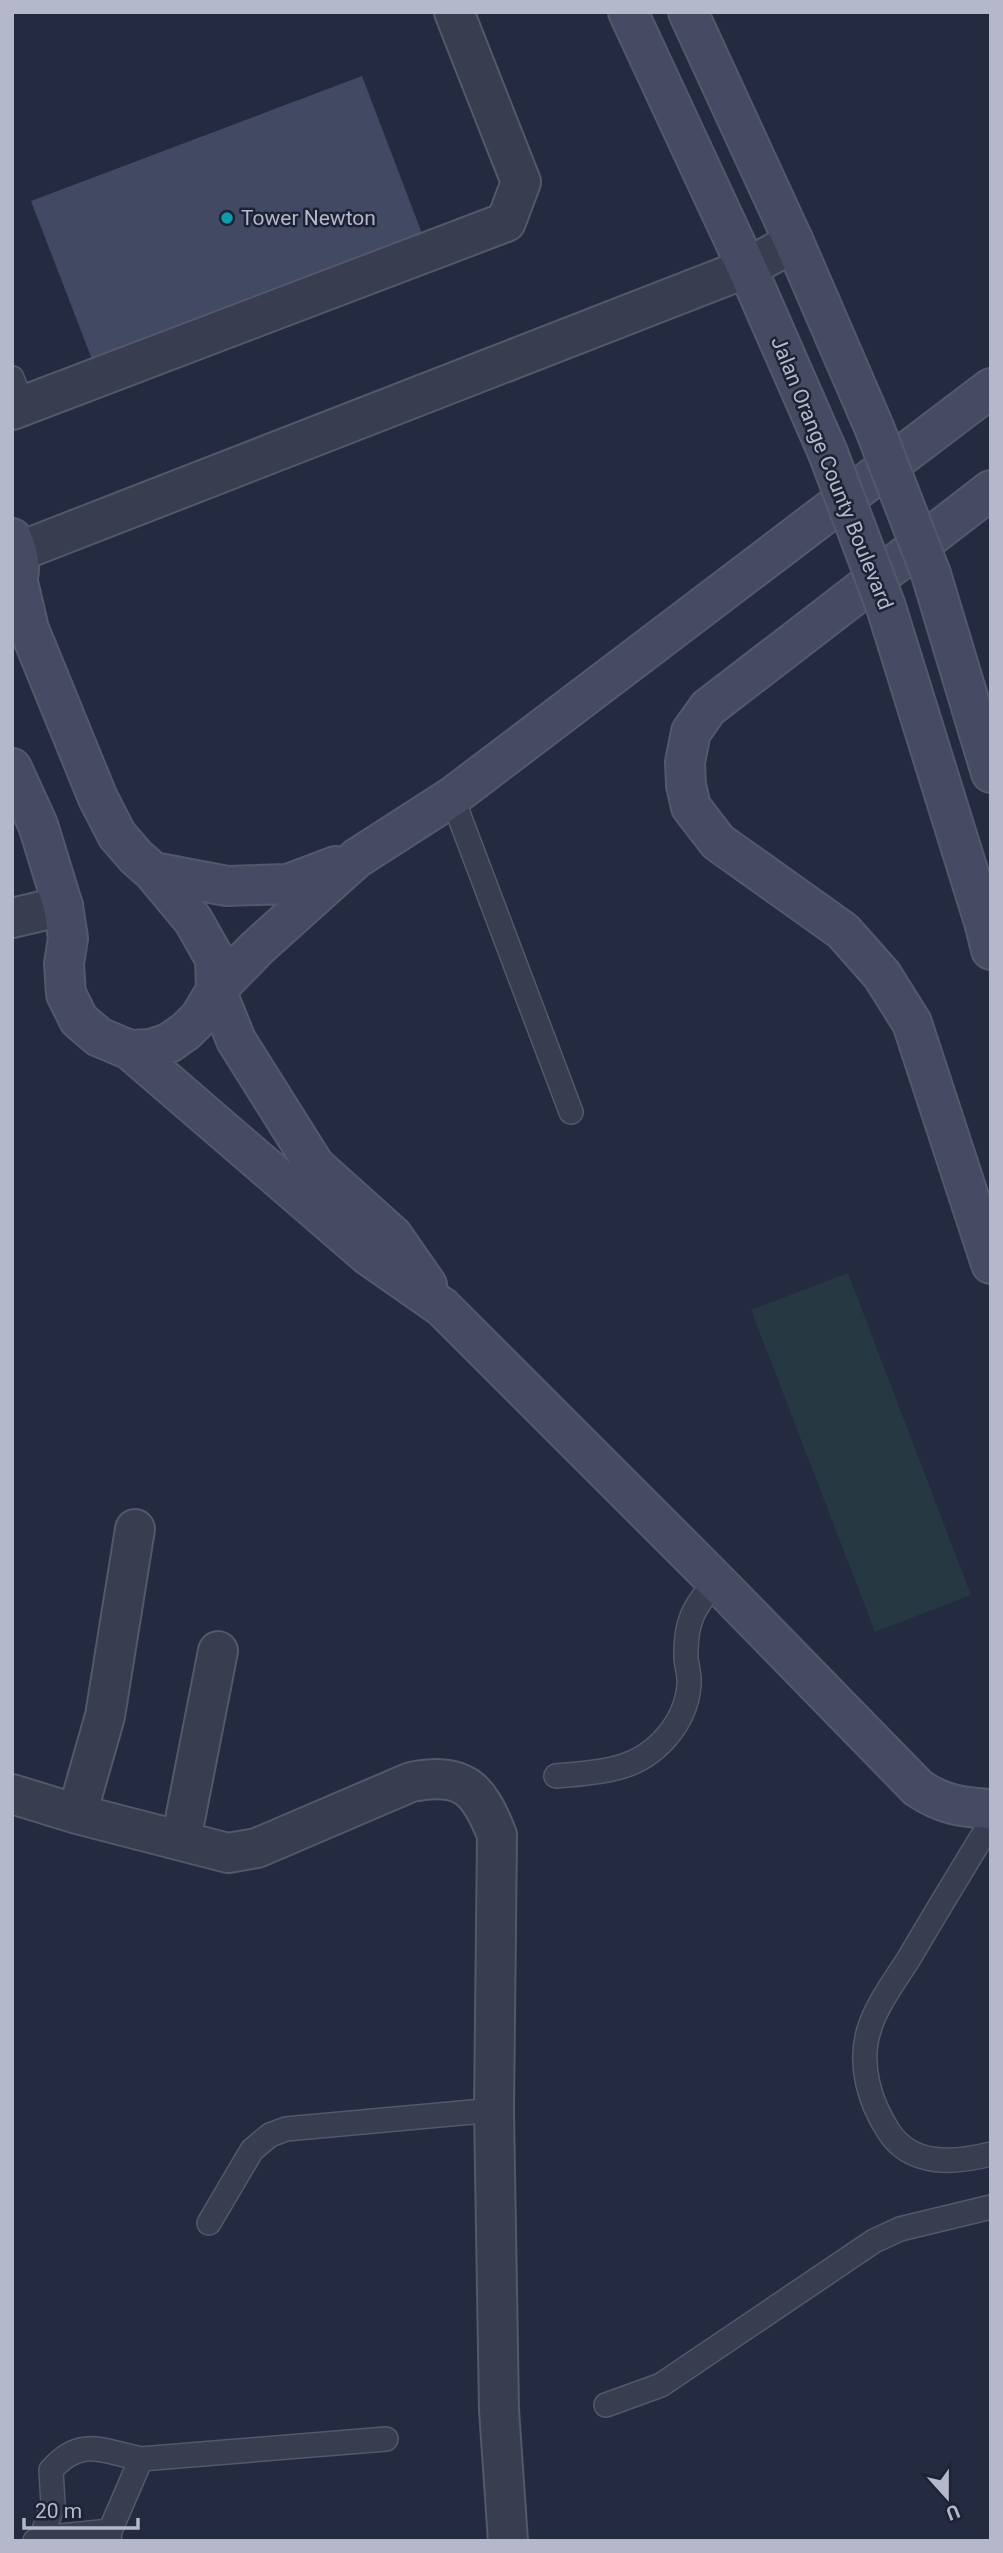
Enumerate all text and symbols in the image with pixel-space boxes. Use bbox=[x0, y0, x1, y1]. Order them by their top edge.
place label: Tower Newton bbox=[241, 206, 376, 230]
marker: Tower Newton bbox=[219, 210, 235, 226]
street label: Jalan Orange County Boulevard bbox=[766, 333, 898, 613]
north arrow bbox=[912, 2462, 982, 2532]
scale bar bbox=[24, 2486, 138, 2530]
text: 20 m bbox=[35, 2499, 82, 2523]
text: U bbox=[943, 2499, 963, 2525]

